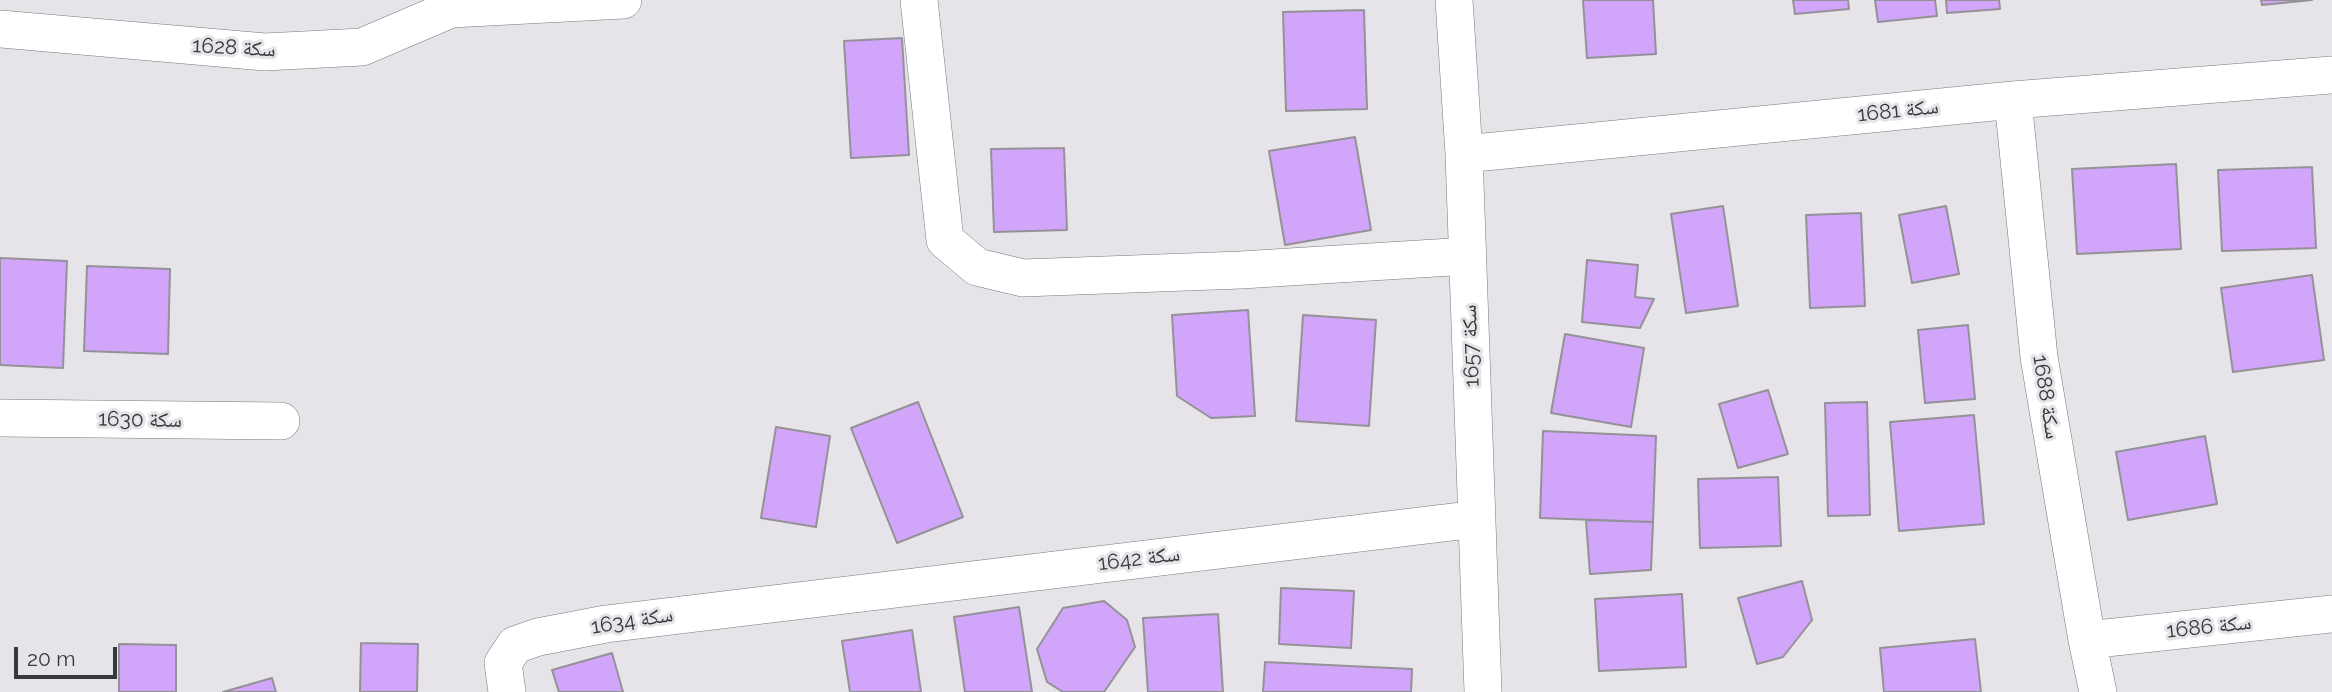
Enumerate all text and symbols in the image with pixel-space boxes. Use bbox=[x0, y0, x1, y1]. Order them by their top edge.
street label: سكة 1628 bbox=[192, 33, 276, 63]
street label: سكة 1681 bbox=[1856, 94, 1940, 128]
street label: سكة 1657 bbox=[1457, 304, 1485, 388]
street label: سكة 1688 bbox=[2027, 353, 2065, 441]
street label: سكة 1630 bbox=[98, 407, 182, 433]
street label: سكة 1642 bbox=[1097, 541, 1181, 577]
street label: سكة 1634 bbox=[589, 602, 675, 640]
street label: سكة 1686 bbox=[2165, 610, 2253, 644]
scale bar bbox=[18, 632, 121, 676]
text: 20 m bbox=[27, 646, 75, 671]

